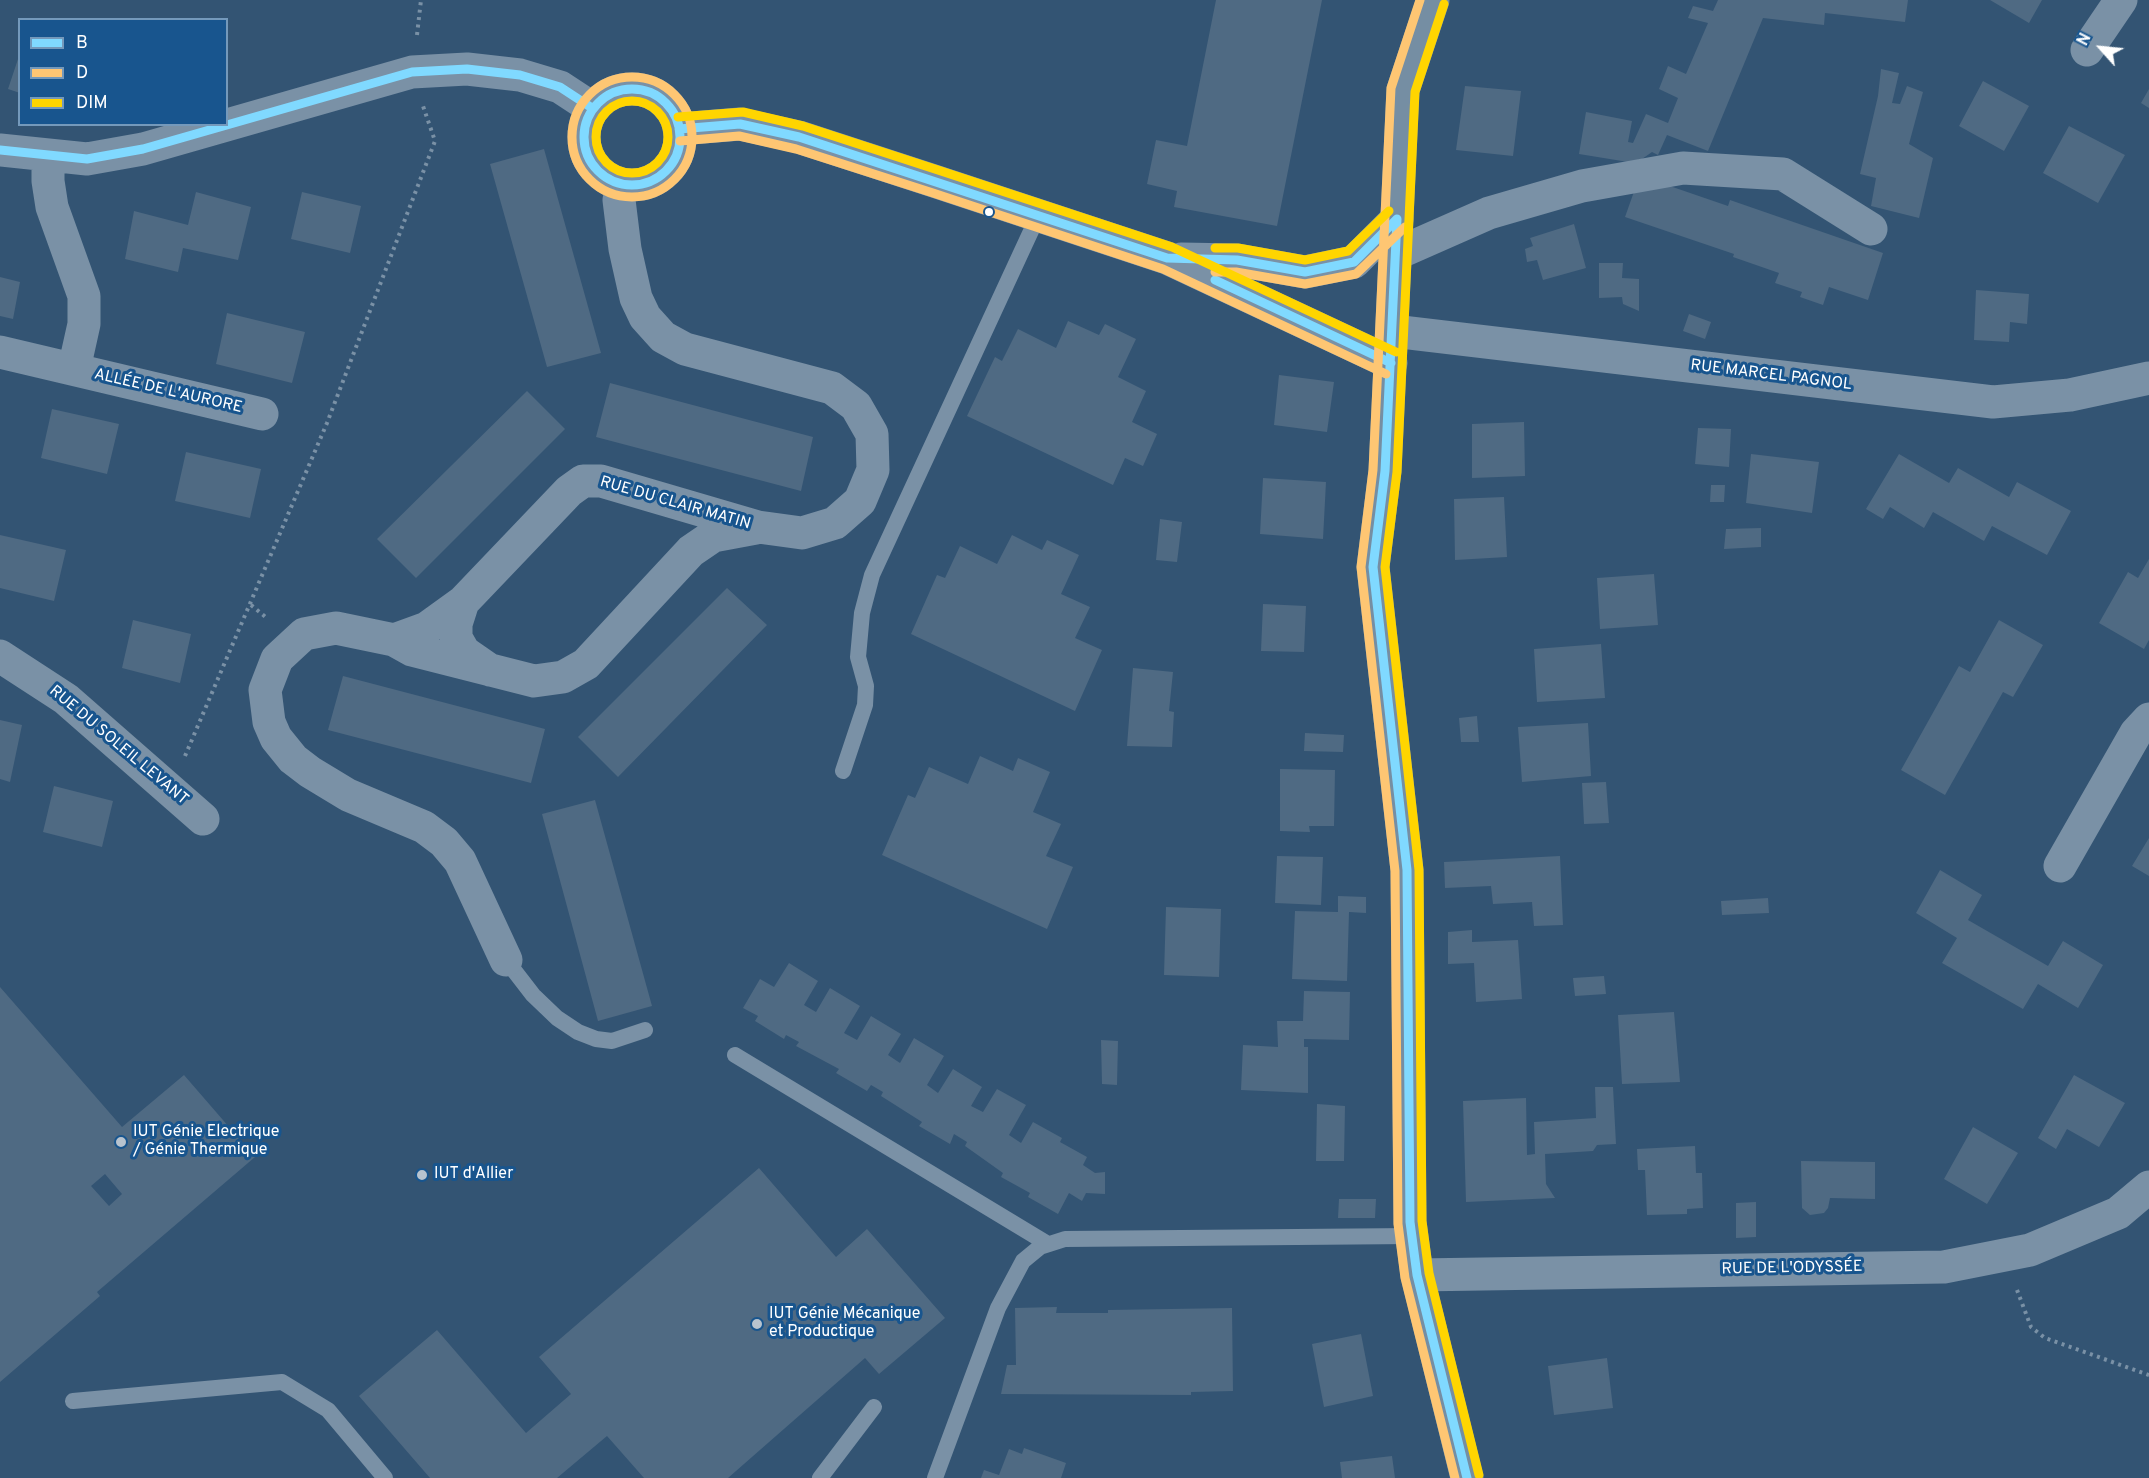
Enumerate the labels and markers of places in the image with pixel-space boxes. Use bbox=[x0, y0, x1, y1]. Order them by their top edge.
unlabelled marker bbox=[983, 206, 995, 218]
place label: IUT Génie Electrique / Génie Thermique bbox=[133, 1123, 279, 1161]
marker: IUT Génie Electrique / Génie Thermique bbox=[114, 1135, 128, 1149]
place label: IUT d'Allier bbox=[434, 1165, 513, 1185]
marker: IUT d'Allier bbox=[415, 1168, 429, 1182]
place label: IUT Génie Mécanique et Productique bbox=[769, 1305, 920, 1343]
marker: IUT Génie Mécanique et Productique bbox=[750, 1317, 764, 1331]

